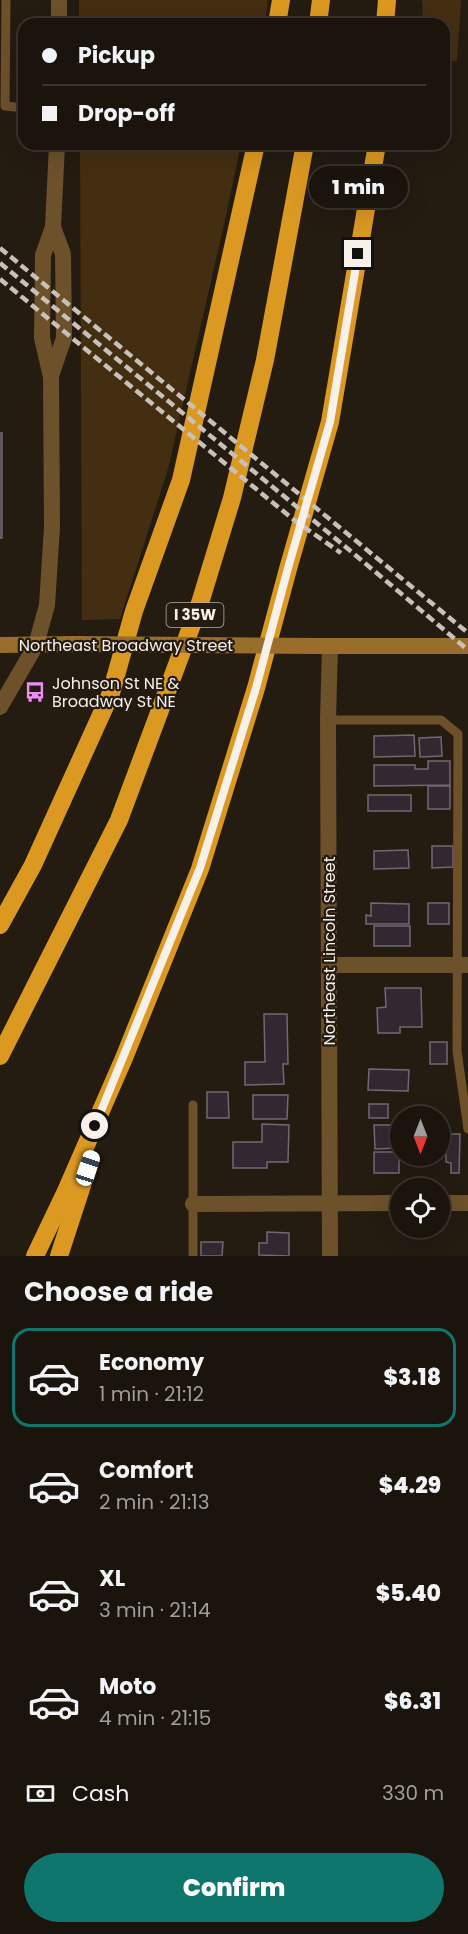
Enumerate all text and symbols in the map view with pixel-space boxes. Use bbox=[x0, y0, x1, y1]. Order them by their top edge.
text: Pickup bbox=[78, 40, 155, 71]
text: Drop-off bbox=[78, 98, 175, 129]
callout: 1 min bbox=[308, 167, 407, 209]
text: 1 min bbox=[332, 173, 385, 201]
route end bbox=[344, 240, 371, 267]
road number: I 35W bbox=[166, 603, 224, 627]
street label: Northeast Broadway Street bbox=[19, 634, 233, 657]
place label: Johnson St NE & Broadway St NE bbox=[52, 672, 180, 713]
bus stop icon: Johnson St NE & Broadway St NE bbox=[23, 680, 47, 704]
street label: Northeast Lincoln Street bbox=[318, 856, 341, 1046]
north arrow bbox=[390, 1106, 450, 1166]
map controls bbox=[390, 1106, 450, 1238]
route start bbox=[81, 1112, 108, 1139]
car bbox=[74, 1148, 102, 1188]
button: locate bbox=[390, 1178, 450, 1238]
text: Choose a ride bbox=[24, 1273, 213, 1310]
text: Economy bbox=[99, 1347, 204, 1378]
icon: car bbox=[27, 1351, 81, 1405]
text: $3.18 bbox=[384, 1362, 441, 1393]
text: 1 min · 21:12 bbox=[99, 1380, 204, 1408]
text: Comfort bbox=[99, 1455, 193, 1486]
icon: car bbox=[27, 1459, 81, 1513]
text: $4.29 bbox=[379, 1470, 441, 1501]
text: 2 min · 21:13 bbox=[99, 1488, 209, 1516]
text: XL bbox=[99, 1563, 125, 1594]
icon: car bbox=[27, 1567, 81, 1621]
text: $5.40 bbox=[376, 1578, 441, 1609]
text: 3 min · 21:14 bbox=[99, 1596, 211, 1624]
text: Moto bbox=[99, 1671, 156, 1702]
icon: car bbox=[27, 1675, 81, 1729]
text: $6.31 bbox=[384, 1686, 441, 1717]
text: 4 min · 21:15 bbox=[99, 1704, 211, 1732]
icon: cash bbox=[24, 1777, 57, 1810]
text: Cash bbox=[72, 1778, 129, 1809]
text: 330 m bbox=[382, 1779, 444, 1807]
button: Confirm bbox=[24, 1853, 444, 1922]

